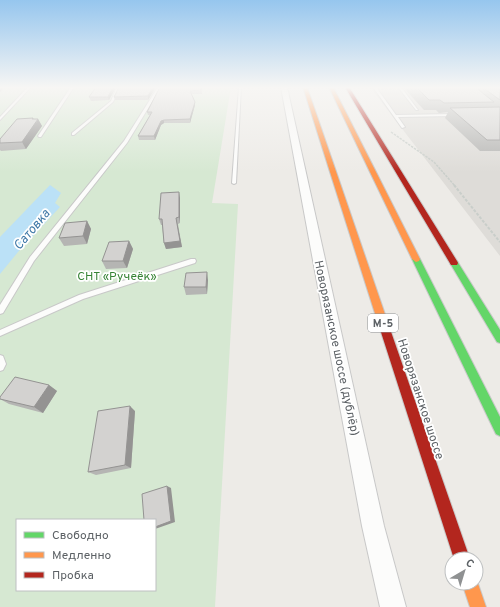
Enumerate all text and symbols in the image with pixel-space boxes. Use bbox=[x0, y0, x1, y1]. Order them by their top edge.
water label: Сатовка bbox=[11, 206, 54, 254]
street label: Новорязанское шоссе (дублёр) bbox=[310, 259, 362, 437]
park label: СНТ «Ручеёк» bbox=[77, 269, 157, 285]
road number: М-5 bbox=[368, 314, 398, 332]
street label: Новорязанское шоссе bbox=[393, 337, 447, 462]
legend bbox=[16, 519, 156, 591]
text: Свободно bbox=[52, 528, 109, 544]
text: Медленно bbox=[52, 548, 112, 564]
north arrow bbox=[444, 551, 484, 591]
text: С bbox=[462, 556, 477, 572]
text: Пробка bbox=[52, 568, 94, 584]

